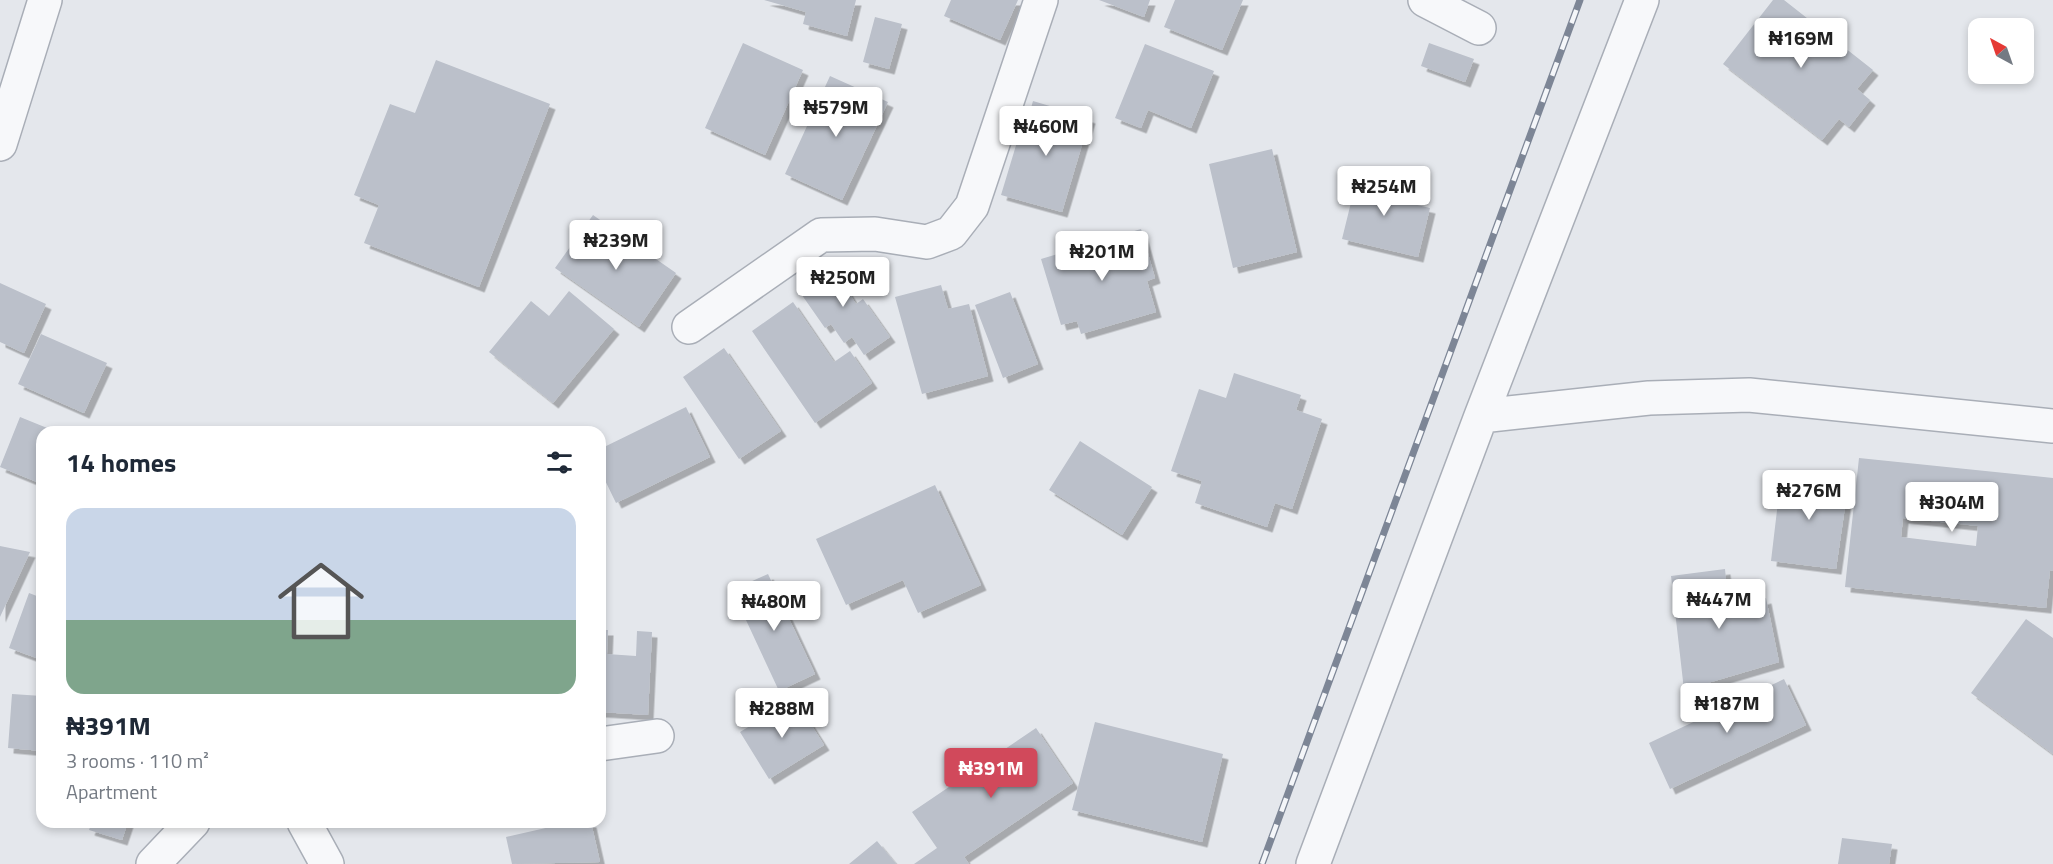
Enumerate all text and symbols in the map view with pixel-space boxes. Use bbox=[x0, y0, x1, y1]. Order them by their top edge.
pin: ₦169M bbox=[1759, 18, 1843, 69]
north arrow bbox=[1968, 18, 2034, 84]
map controls bbox=[1968, 18, 2034, 84]
text: ₦169M bbox=[1768, 22, 1834, 53]
pin: ₦579M bbox=[794, 87, 878, 138]
text: ₦579M bbox=[803, 91, 869, 122]
pin: ₦460M bbox=[1004, 106, 1088, 157]
text: ₦460M bbox=[1013, 110, 1079, 141]
pin: ₦254M bbox=[1342, 166, 1426, 217]
text: ₦254M bbox=[1351, 170, 1417, 201]
pin: ₦239M bbox=[574, 220, 658, 271]
text: ₦239M bbox=[583, 224, 649, 255]
pin: ₦201M bbox=[1060, 231, 1144, 282]
text: ₦201M bbox=[1069, 235, 1135, 266]
pin: ₦250M bbox=[801, 257, 885, 308]
text: ₦250M bbox=[810, 261, 876, 292]
text: 14 homes bbox=[66, 443, 176, 482]
icon: filters bbox=[543, 446, 576, 479]
pin: ₦276M bbox=[1767, 470, 1851, 521]
text: ₦276M bbox=[1776, 474, 1842, 505]
pin: ₦304M bbox=[1910, 482, 1994, 533]
text: ₦304M bbox=[1919, 486, 1985, 517]
icon: home bbox=[267, 547, 375, 655]
pin: ₦447M bbox=[1677, 579, 1761, 630]
pin: ₦480M bbox=[732, 581, 816, 632]
text: ₦447M bbox=[1686, 583, 1752, 614]
text: ₦480M bbox=[741, 585, 807, 616]
pin: ₦187M bbox=[1685, 683, 1769, 734]
text: ₦187M bbox=[1694, 687, 1760, 718]
pin: ₦288M bbox=[740, 688, 824, 739]
text: ₦288M bbox=[749, 692, 815, 723]
text: ₦391M bbox=[66, 706, 151, 745]
text: 3 rooms · 110 m² bbox=[66, 745, 209, 776]
pin: ₦391M bbox=[949, 748, 1033, 799]
text: ₦391M bbox=[958, 752, 1024, 783]
text: Apartment bbox=[66, 776, 157, 807]

